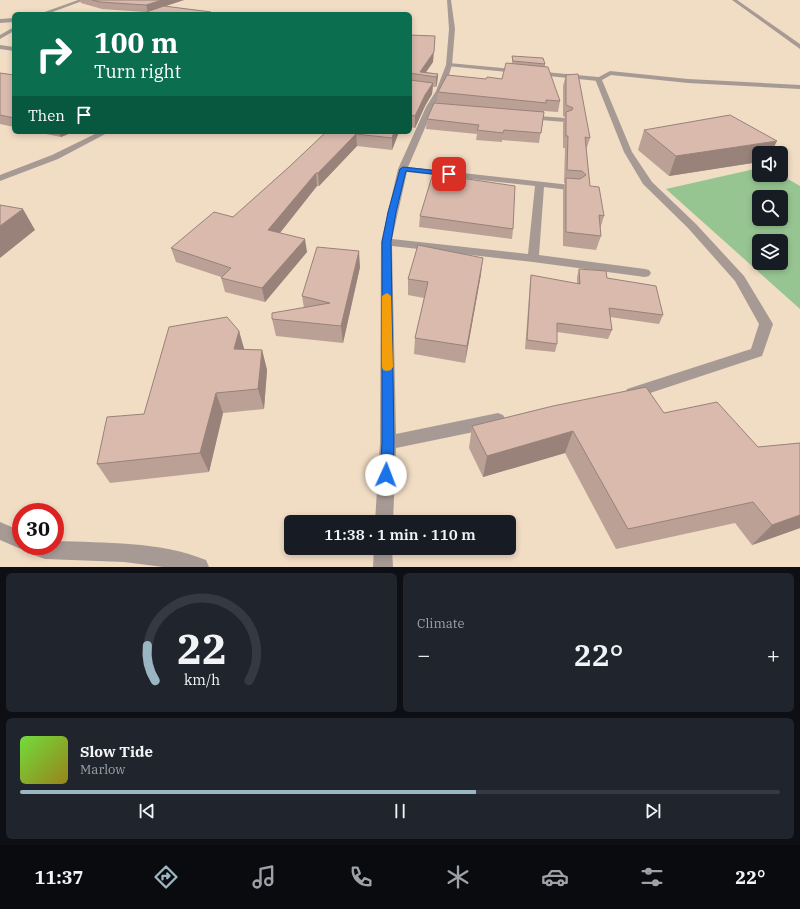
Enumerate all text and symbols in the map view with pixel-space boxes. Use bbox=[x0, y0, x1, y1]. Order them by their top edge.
text: 100 m bbox=[94, 24, 178, 61]
icon: right bbox=[28, 28, 80, 80]
text: Turn right bbox=[94, 60, 181, 83]
icon: arrive bbox=[73, 104, 95, 126]
text: Then bbox=[28, 106, 65, 125]
map controls bbox=[752, 146, 788, 270]
button: sound bbox=[752, 146, 788, 182]
pin bbox=[432, 157, 466, 191]
icon: arrive bbox=[438, 163, 460, 185]
button: search bbox=[752, 190, 788, 226]
button: layers bbox=[752, 234, 788, 270]
position arrow bbox=[365, 454, 407, 496]
speed limit sign: 30 bbox=[12, 503, 64, 555]
text: 11:38 · 1 min · 110 m bbox=[324, 525, 476, 544]
text: Climate bbox=[417, 615, 464, 632]
text: 22 bbox=[177, 620, 226, 674]
text: 22° bbox=[573, 635, 624, 674]
text: − bbox=[417, 640, 430, 669]
text: + bbox=[767, 640, 780, 669]
text: km/h bbox=[183, 669, 220, 688]
text: Slow Tide bbox=[80, 742, 153, 761]
text: Marlow bbox=[80, 761, 125, 778]
icon: previous bbox=[136, 800, 158, 822]
icon: pause bbox=[389, 800, 411, 822]
icon: next bbox=[642, 800, 664, 822]
icon: directions bbox=[152, 863, 180, 891]
icon: music bbox=[250, 863, 278, 891]
icon: phone bbox=[347, 863, 375, 891]
icon: climate bbox=[444, 863, 472, 891]
icon: car bbox=[541, 863, 569, 891]
icon: filters bbox=[638, 863, 666, 891]
text: 11:37 bbox=[35, 866, 83, 889]
text: 22° bbox=[735, 866, 765, 889]

